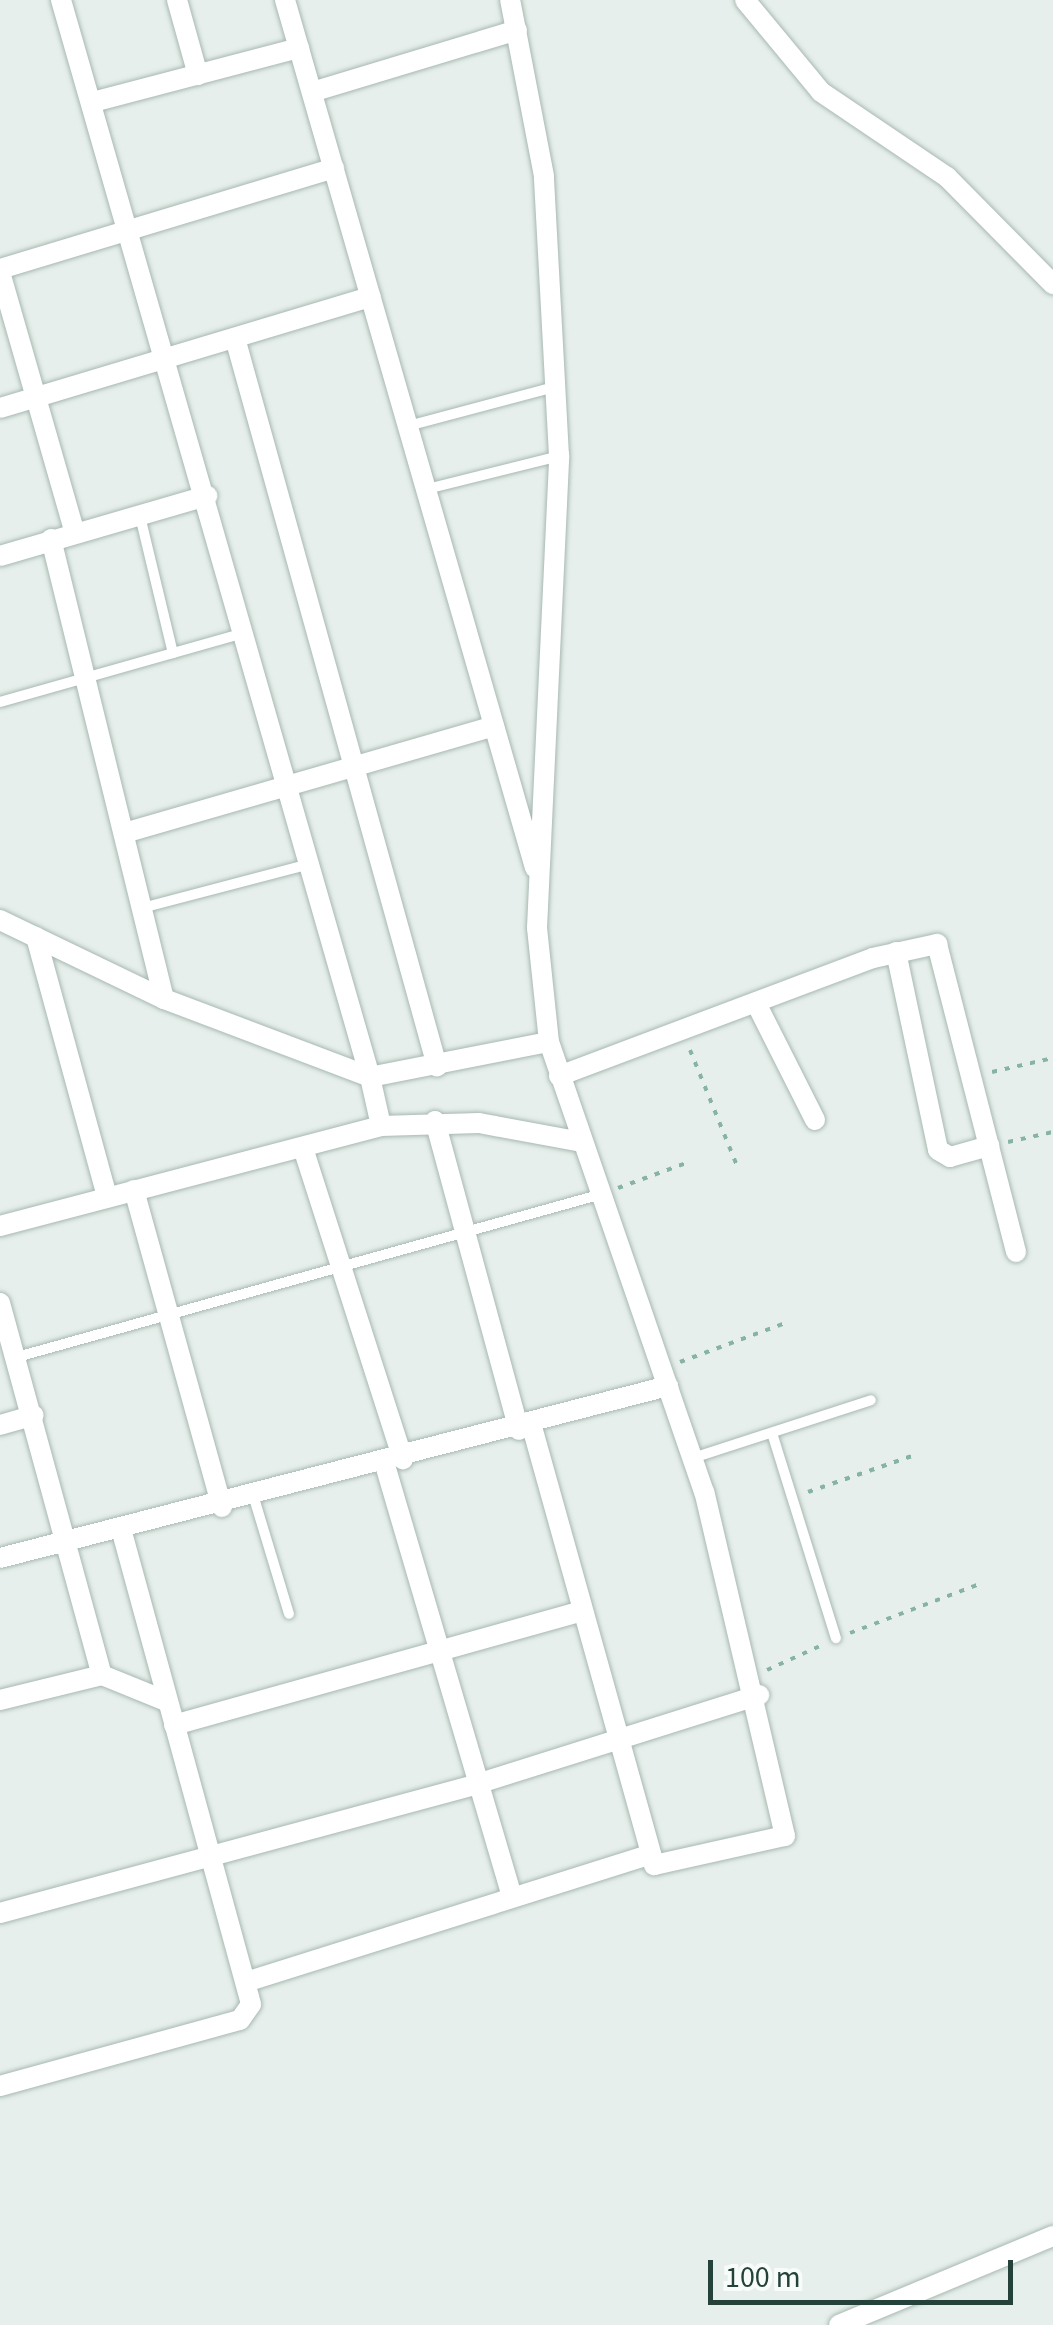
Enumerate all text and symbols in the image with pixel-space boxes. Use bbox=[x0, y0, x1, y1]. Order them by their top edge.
scale bar bbox=[713, 2240, 1018, 2302]
text: 100 m bbox=[725, 2256, 801, 2299]

